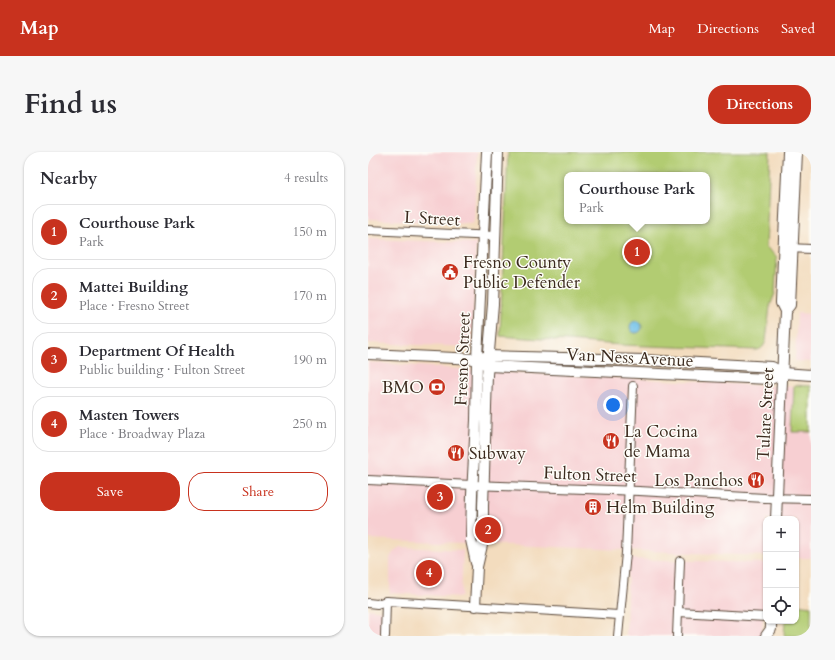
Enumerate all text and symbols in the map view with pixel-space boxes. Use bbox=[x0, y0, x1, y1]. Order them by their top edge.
text: Map bbox=[20, 15, 59, 41]
text: Map bbox=[649, 19, 675, 38]
text: Directions bbox=[697, 19, 759, 38]
text: Saved bbox=[781, 19, 815, 38]
text: Find us bbox=[24, 85, 117, 123]
button: Directions bbox=[708, 85, 811, 124]
text: Nearby bbox=[40, 167, 97, 190]
text: 4 results bbox=[284, 169, 328, 187]
popup bbox=[564, 172, 710, 224]
text: Courthouse Park bbox=[579, 179, 695, 199]
text: Park bbox=[579, 199, 604, 217]
street label: L Street bbox=[404, 206, 461, 231]
text: Courthouse Park bbox=[79, 213, 195, 233]
text: 1 bbox=[51, 223, 57, 241]
text: 150 m bbox=[293, 223, 327, 241]
text: Park bbox=[79, 233, 104, 251]
pin: 1 bbox=[624, 237, 650, 267]
place label: Fresno County Public Defender bbox=[463, 251, 581, 294]
public building icon: Fresno County Public Defender bbox=[440, 262, 460, 282]
text: Mattei Building bbox=[79, 277, 188, 297]
text: 2 bbox=[51, 287, 57, 305]
text: 170 m bbox=[293, 287, 327, 305]
text: Place · Fresno Street bbox=[79, 297, 189, 315]
street label: Fresno Street bbox=[449, 311, 476, 406]
text: Department Of Health bbox=[79, 341, 235, 361]
street label: Van Ness Avenue bbox=[566, 343, 694, 372]
text: 3 bbox=[51, 351, 57, 369]
text: 190 m bbox=[293, 351, 327, 369]
text: Public building · Fulton Street bbox=[79, 361, 245, 379]
street label: Tulare Street bbox=[752, 366, 779, 461]
place label: BMO bbox=[382, 376, 424, 399]
bank icon: BMO bbox=[427, 377, 447, 397]
your location bbox=[603, 395, 623, 415]
text: Masten Towers bbox=[79, 405, 179, 425]
text: 4 bbox=[51, 415, 57, 433]
text: 250 m bbox=[293, 415, 327, 433]
place label: La Cocina de Mama bbox=[624, 420, 699, 463]
text: Place · Broadway Plaza bbox=[79, 425, 205, 443]
restaurant icon: La Cocina de Mama bbox=[601, 431, 621, 451]
place label: Subway bbox=[469, 442, 526, 465]
restaurant icon: Subway bbox=[446, 443, 466, 463]
street label: Fulton Street bbox=[543, 461, 637, 488]
place label: Los Panchos bbox=[654, 469, 743, 492]
restaurant icon: Los Panchos bbox=[746, 470, 766, 490]
button: Save bbox=[40, 472, 180, 511]
button: Share bbox=[188, 472, 328, 511]
pin: 3 bbox=[427, 482, 453, 512]
place label: Helm Building bbox=[606, 496, 715, 519]
building icon: Helm Building bbox=[583, 497, 603, 517]
pin: 2 bbox=[475, 515, 501, 545]
map controls bbox=[763, 516, 799, 624]
button: + bbox=[763, 516, 799, 552]
button: − bbox=[763, 552, 799, 588]
pin: 4 bbox=[416, 558, 442, 588]
button: locate bbox=[763, 588, 799, 624]

